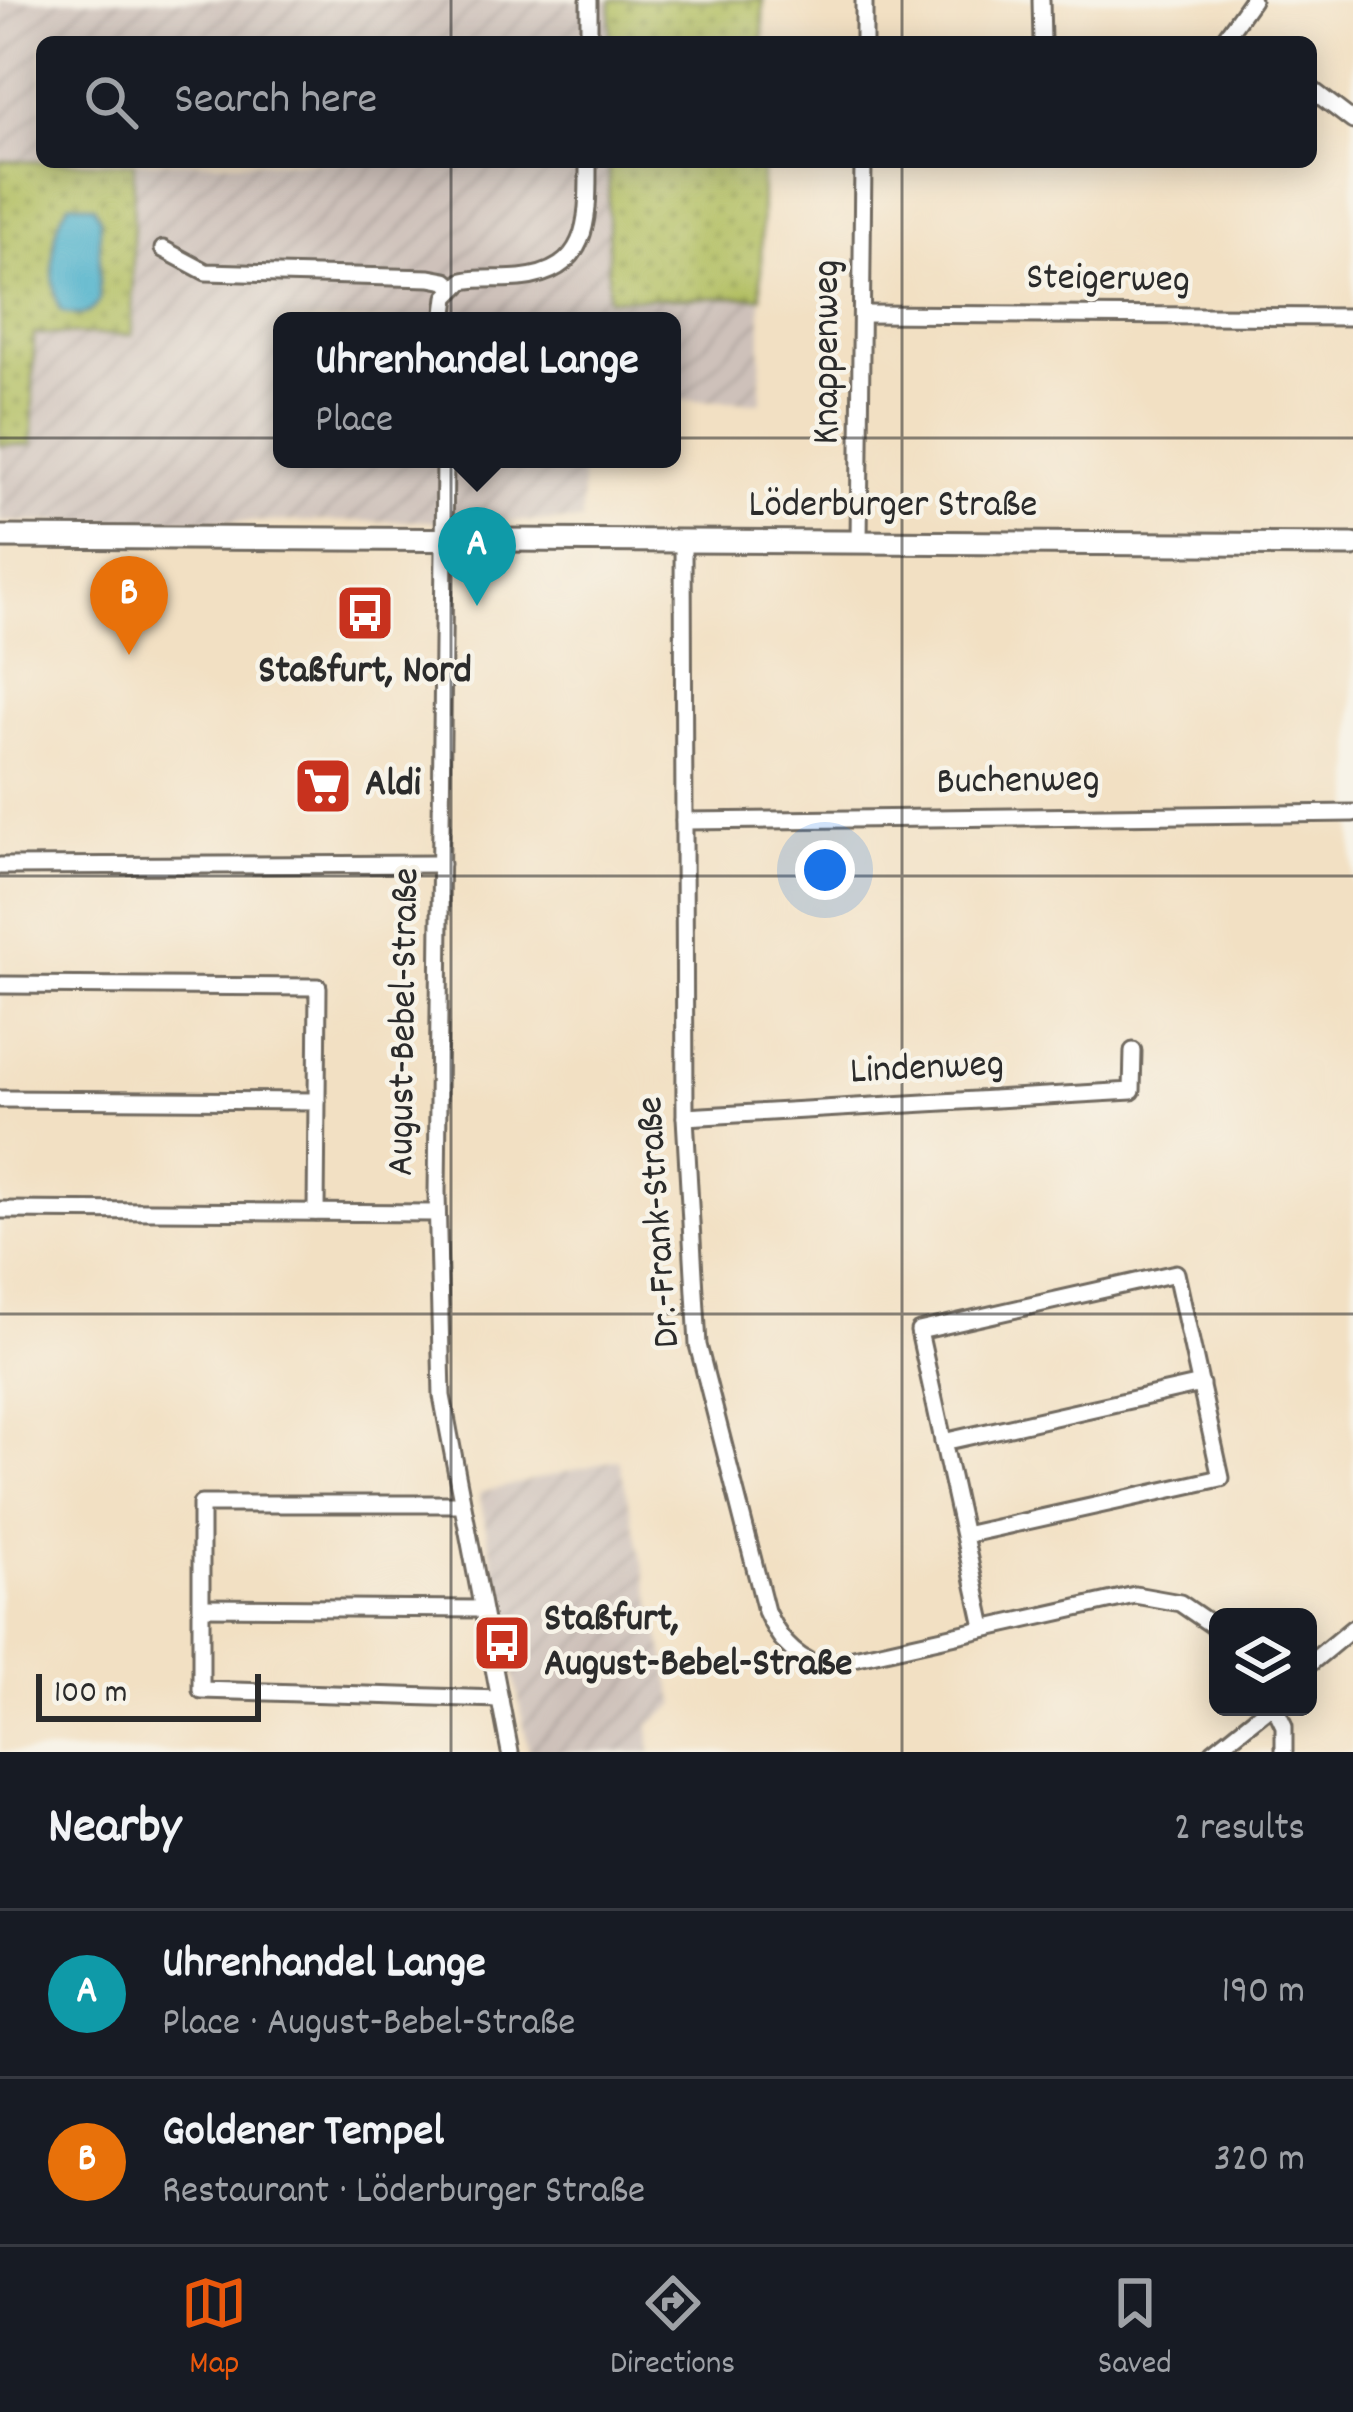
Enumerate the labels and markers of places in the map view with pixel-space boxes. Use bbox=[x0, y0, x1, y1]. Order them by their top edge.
pin: A bbox=[438, 507, 516, 606]
pin: B bbox=[90, 556, 168, 655]
bus stop icon: Staßfurt, Nord bbox=[334, 582, 396, 644]
place label: Staßfurt, Nord bbox=[258, 646, 472, 701]
supermarket icon: Aldi bbox=[292, 755, 354, 817]
place label: Aldi bbox=[365, 759, 421, 814]
place label: Staßfurt, August-Bebel-Straße bbox=[544, 1594, 853, 1694]
bus stop icon: Staßfurt, August-Bebel-Straße bbox=[471, 1612, 533, 1674]

